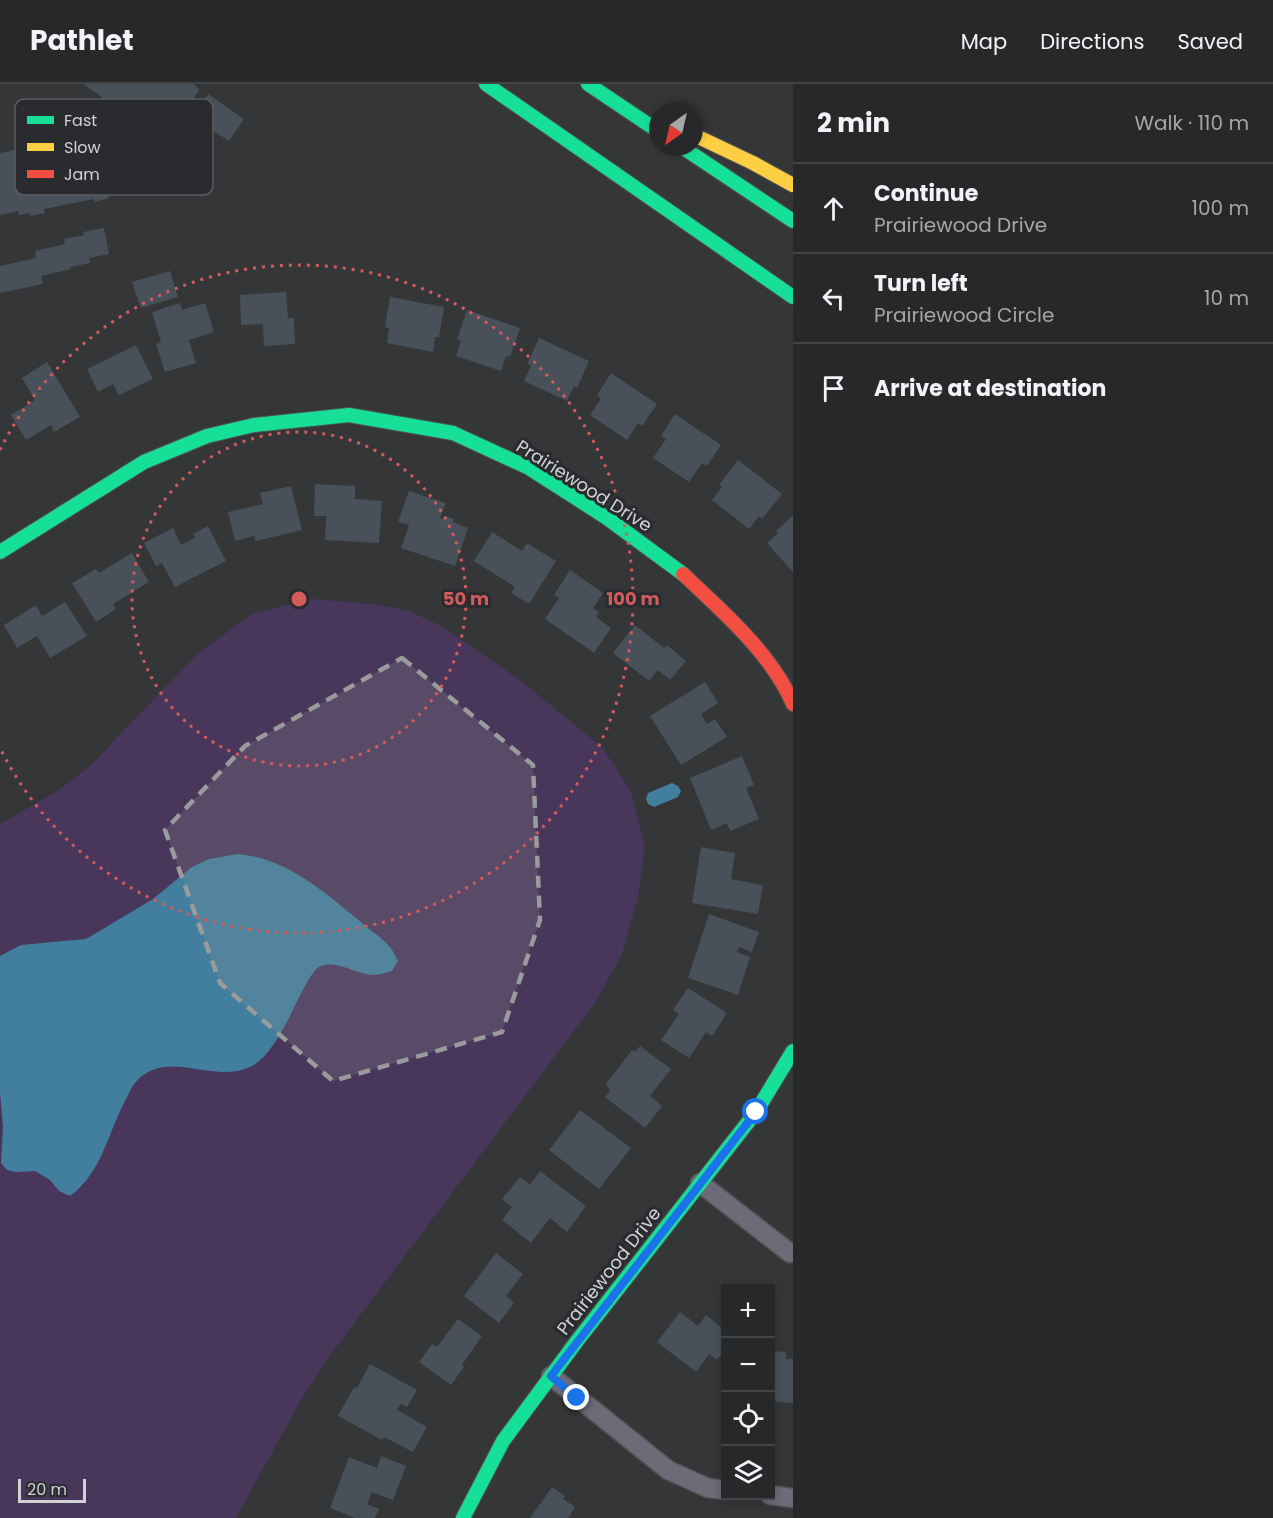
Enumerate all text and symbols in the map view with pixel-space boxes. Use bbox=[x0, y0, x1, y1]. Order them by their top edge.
text: Pathlet bbox=[30, 21, 134, 60]
text: Map bbox=[961, 27, 1007, 56]
text: Directions bbox=[1040, 27, 1144, 56]
text: Saved bbox=[1177, 27, 1243, 56]
legend bbox=[15, 99, 213, 195]
north arrow bbox=[649, 102, 703, 156]
text: 2 min bbox=[817, 105, 890, 141]
text: Fast bbox=[64, 109, 97, 132]
text: Walk · 110 m bbox=[1135, 109, 1249, 137]
text: Slow bbox=[64, 136, 101, 159]
text: Jam bbox=[64, 163, 100, 186]
text: Continue bbox=[874, 178, 978, 209]
icon: ahead bbox=[817, 192, 850, 225]
text: 100 m bbox=[1192, 194, 1249, 222]
text: Prairiewood Drive bbox=[874, 211, 1047, 239]
text: Turn left bbox=[874, 268, 968, 299]
icon: left bbox=[817, 282, 850, 315]
text: 10 m bbox=[1204, 284, 1249, 312]
text: Prairiewood Circle bbox=[874, 301, 1054, 329]
icon: arrive bbox=[817, 372, 850, 405]
text: Arrive at destination bbox=[874, 373, 1106, 404]
street label: Prairiewood Drive bbox=[512, 434, 657, 537]
text: 50 m bbox=[443, 586, 489, 611]
text: 100 m bbox=[606, 586, 660, 611]
centre of rings bbox=[289, 589, 309, 609]
route start bbox=[742, 1098, 768, 1124]
street label: Prairiewood Drive bbox=[551, 1202, 666, 1340]
map controls bbox=[721, 1284, 775, 1500]
button: + bbox=[721, 1284, 775, 1338]
button: − bbox=[721, 1338, 775, 1392]
route end bbox=[563, 1384, 589, 1410]
button: locate bbox=[721, 1392, 775, 1446]
button: layers bbox=[721, 1446, 775, 1500]
scale bar bbox=[18, 1476, 86, 1504]
text: 20 m bbox=[27, 1478, 67, 1501]

